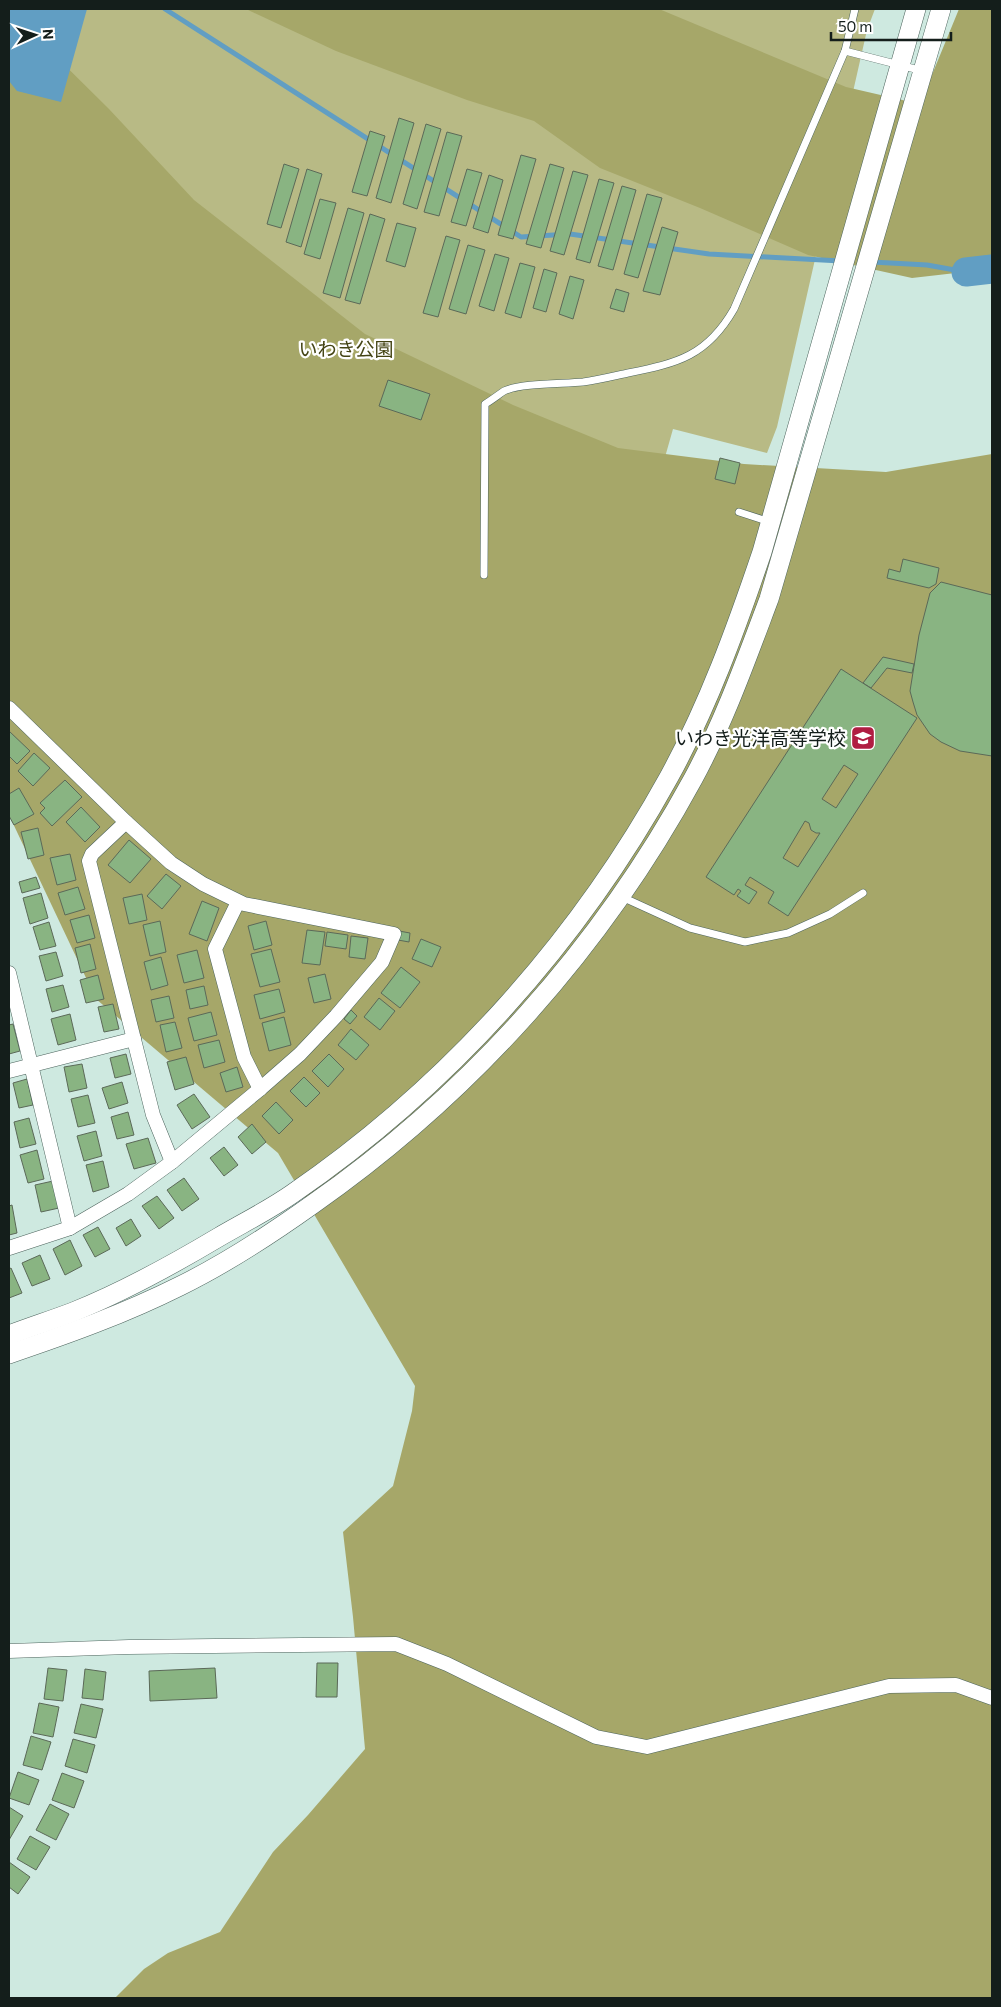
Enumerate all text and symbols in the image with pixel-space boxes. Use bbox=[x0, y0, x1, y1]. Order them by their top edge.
north arrow bbox=[10, 10, 60, 60]
scale bar bbox=[831, 10, 951, 42]
text: 50 m bbox=[838, 17, 872, 35]
text: N bbox=[40, 29, 57, 40]
park label: いわき公園 bbox=[298, 337, 394, 360]
school or university icon: いわき光洋高等学校 bbox=[850, 725, 876, 751]
place label: いわき光洋高等学校 bbox=[675, 726, 846, 749]

